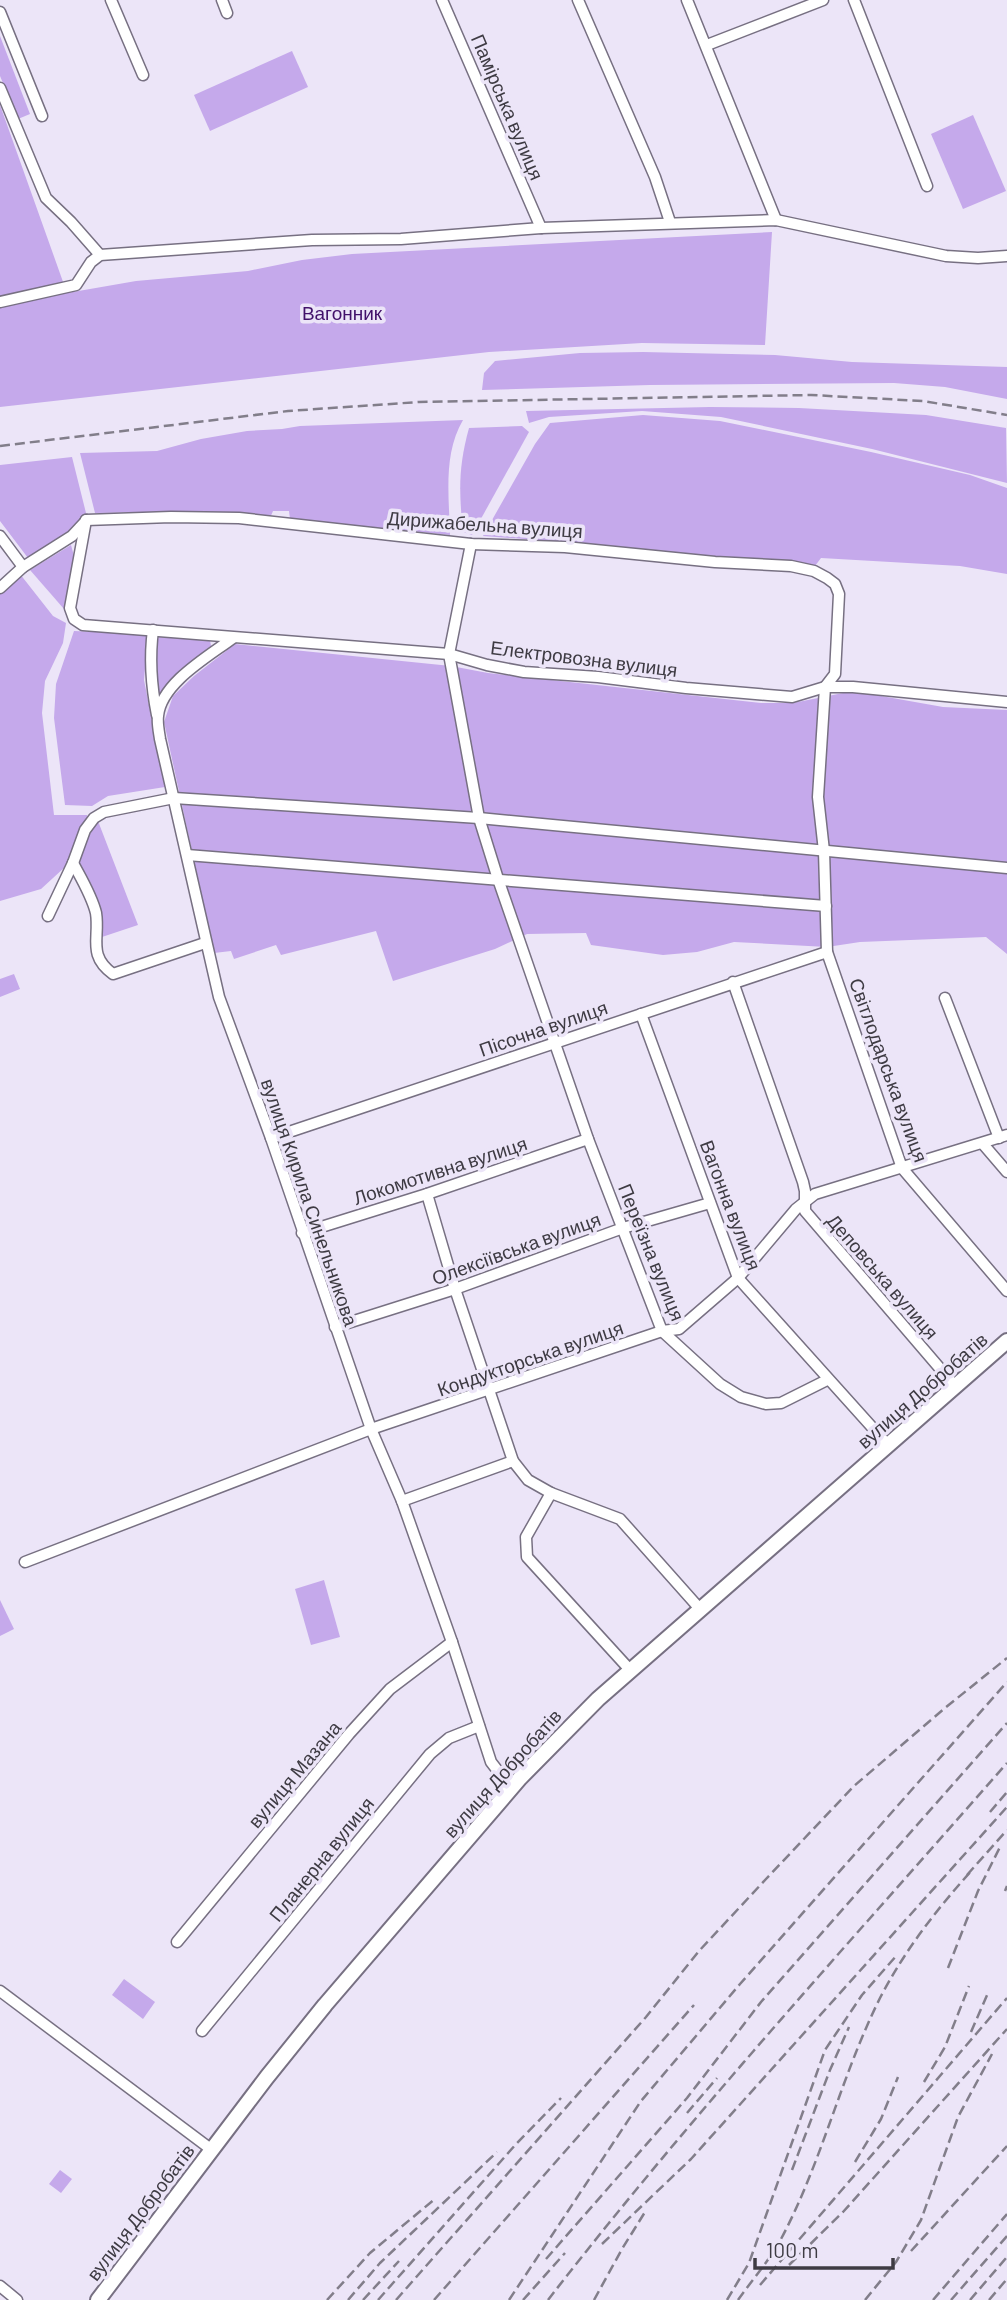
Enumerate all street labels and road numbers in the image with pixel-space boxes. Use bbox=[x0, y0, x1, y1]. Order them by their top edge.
street label: Памірська вулиця bbox=[467, 31, 549, 183]
street label: Дирижабельна вулиця bbox=[386, 506, 584, 542]
street label: Електровозна вулиця bbox=[489, 635, 679, 681]
street label: Світлодарська вулиця bbox=[845, 975, 933, 1165]
street label: Пісочна вулиця bbox=[476, 995, 610, 1061]
street label: вулиця Кирила Синельникова bbox=[257, 1075, 363, 1329]
street label: Локомотивна вулиця bbox=[350, 1131, 530, 1209]
street label: Вагонна вулиця bbox=[696, 1137, 766, 1273]
street label: Переїзна вулиця bbox=[614, 1180, 690, 1324]
street label: Олексіївська вулиця bbox=[429, 1207, 603, 1289]
street label: Деповська вулиця bbox=[822, 1209, 944, 1343]
street label: Кондукторська вулиця bbox=[434, 1315, 626, 1401]
street label: вулиця Добробатів bbox=[852, 1327, 992, 1453]
street label: вулиця Добробатів bbox=[438, 1704, 566, 1842]
street label: вулиця Мазана bbox=[243, 1716, 346, 1832]
street label: Планерна вулиця bbox=[264, 1792, 378, 1926]
street label: вулиця Добробатів bbox=[81, 2139, 199, 2285]

